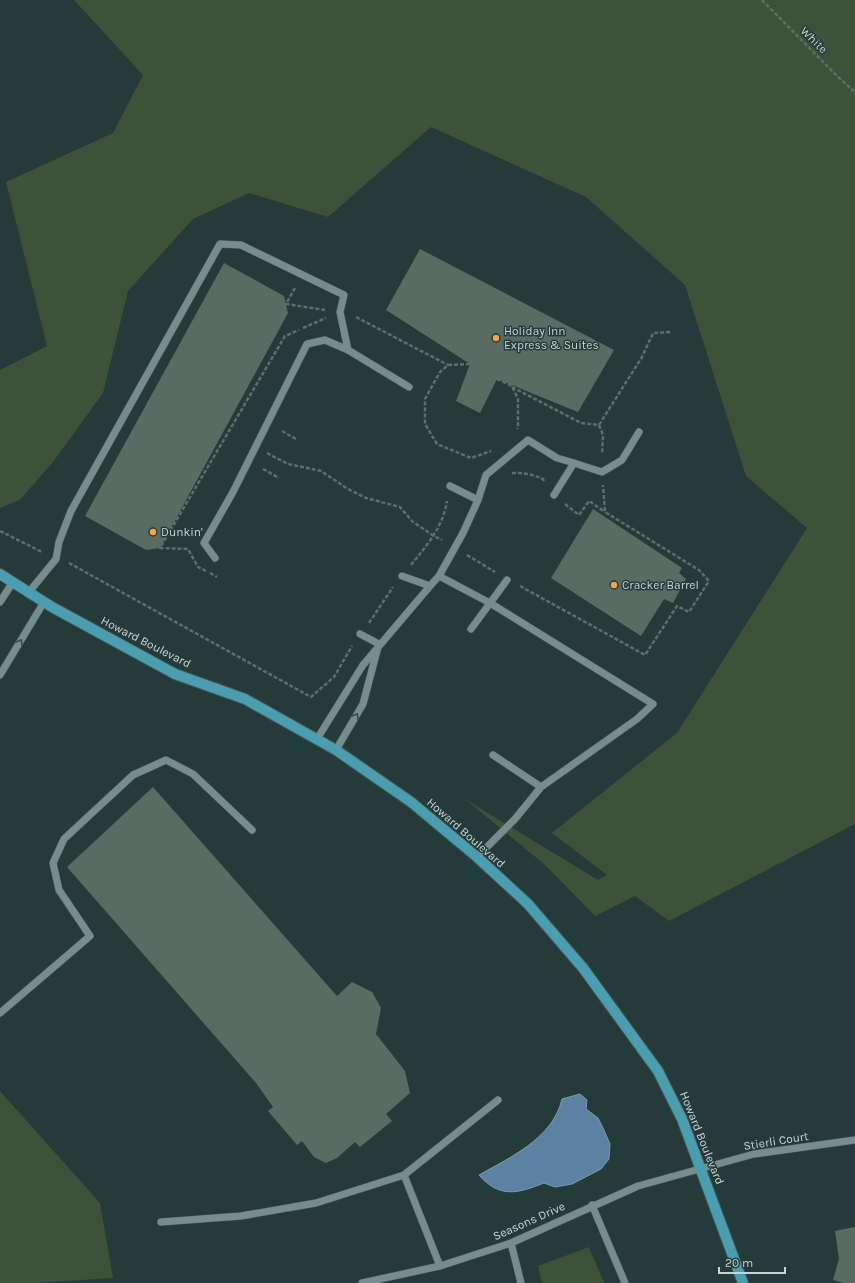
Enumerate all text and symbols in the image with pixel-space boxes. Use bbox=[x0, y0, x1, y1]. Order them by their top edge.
street label: White bbox=[798, 24, 830, 56]
place label: Holiday Inn Express & Suites bbox=[504, 324, 599, 352]
marker: Holiday Inn Express & Suites bbox=[491, 333, 501, 343]
place label: Dunkin' bbox=[161, 525, 203, 539]
marker: Dunkin' bbox=[148, 527, 158, 537]
place label: Cracker Barrel bbox=[622, 578, 699, 592]
marker: Cracker Barrel bbox=[609, 580, 619, 590]
street label: Howard Boulevard bbox=[99, 613, 193, 671]
one-way arrow bbox=[16, 639, 23, 646]
one-way arrow bbox=[351, 713, 358, 720]
street label: Howard Boulevard bbox=[424, 795, 508, 871]
street label: Howard Boulevard bbox=[677, 1089, 727, 1187]
street label: Stierli Court bbox=[742, 1129, 810, 1153]
street label: Seasons Drive bbox=[491, 1199, 567, 1243]
scale bar bbox=[719, 1249, 785, 1275]
text: 20 m bbox=[725, 1256, 753, 1270]

